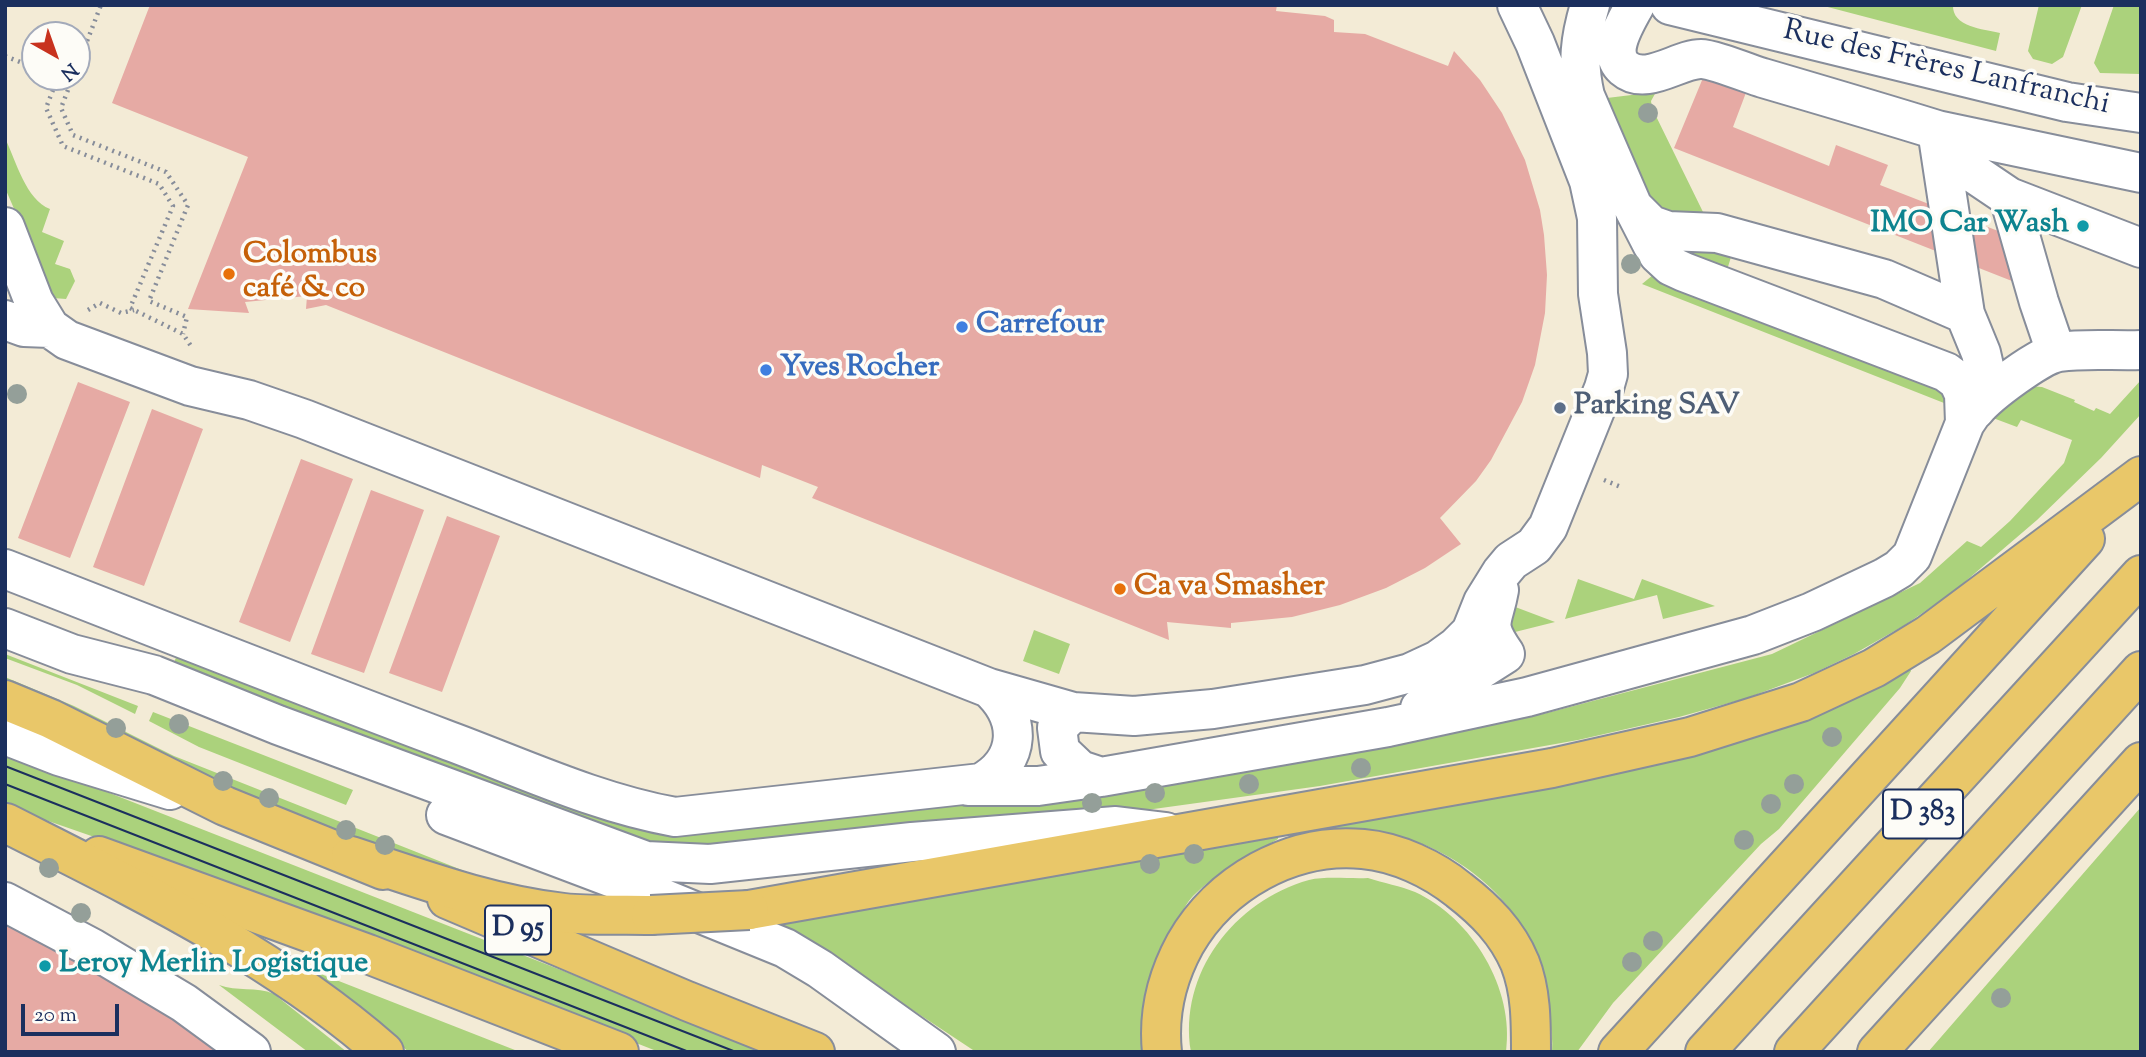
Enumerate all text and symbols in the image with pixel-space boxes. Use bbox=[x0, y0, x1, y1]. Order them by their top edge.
street label: Rue des Frères Lanfranchi bbox=[1779, 15, 2113, 125]
north arrow bbox=[21, 21, 91, 91]
text: N bbox=[54, 56, 83, 86]
place label: IMO Car Wash bbox=[1870, 208, 2069, 244]
marker: IMO Car Wash bbox=[2075, 218, 2091, 234]
place label: Colombus café & co bbox=[243, 239, 377, 310]
marker: Colombus café & co bbox=[221, 266, 237, 282]
place label: Carrefour bbox=[976, 309, 1104, 345]
marker: Carrefour bbox=[954, 319, 970, 335]
place label: Yves Rocher bbox=[780, 352, 939, 388]
marker: Yves Rocher bbox=[758, 362, 774, 378]
place label: Parking SAV bbox=[1574, 390, 1740, 426]
marker: Parking SAV bbox=[1552, 400, 1568, 416]
place label: Ca va Smasher bbox=[1134, 571, 1325, 607]
marker: Ca va Smasher bbox=[1112, 581, 1128, 597]
road number: D 383 bbox=[1883, 790, 1963, 838]
road number: D 95 bbox=[485, 906, 551, 954]
place label: Leroy Merlin Logistique bbox=[59, 948, 368, 984]
marker: Leroy Merlin Logistique bbox=[37, 958, 53, 974]
scale bar bbox=[24, 990, 122, 1034]
text: 20 m bbox=[34, 1001, 77, 1031]

